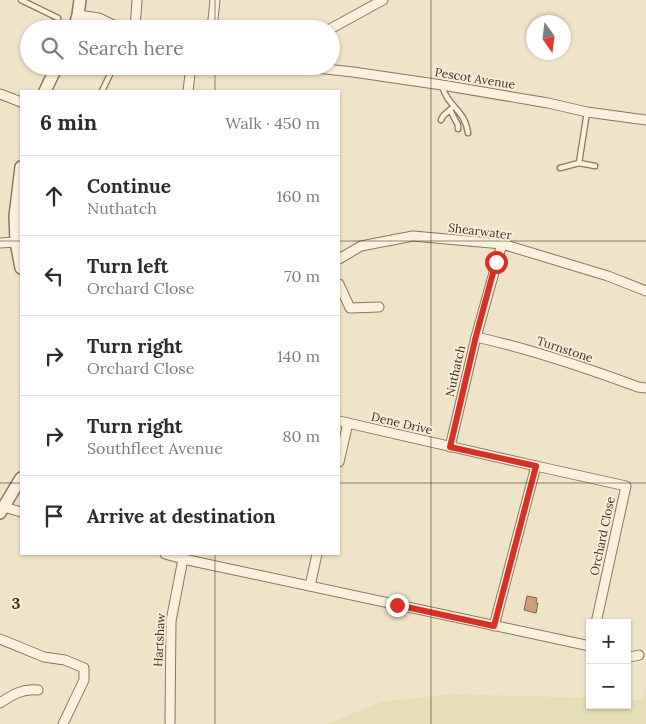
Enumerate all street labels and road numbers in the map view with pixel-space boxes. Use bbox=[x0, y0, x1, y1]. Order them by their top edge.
street label: Pescot Avenue bbox=[434, 64, 517, 92]
street label: Shearwater bbox=[447, 220, 513, 242]
street label: Turnstone bbox=[535, 333, 595, 365]
street label: Nuthatch bbox=[442, 344, 468, 398]
street label: Dene Drive bbox=[370, 409, 435, 437]
street label: Orchard Close bbox=[586, 495, 618, 577]
street label: Hartshaw bbox=[150, 612, 168, 667]

